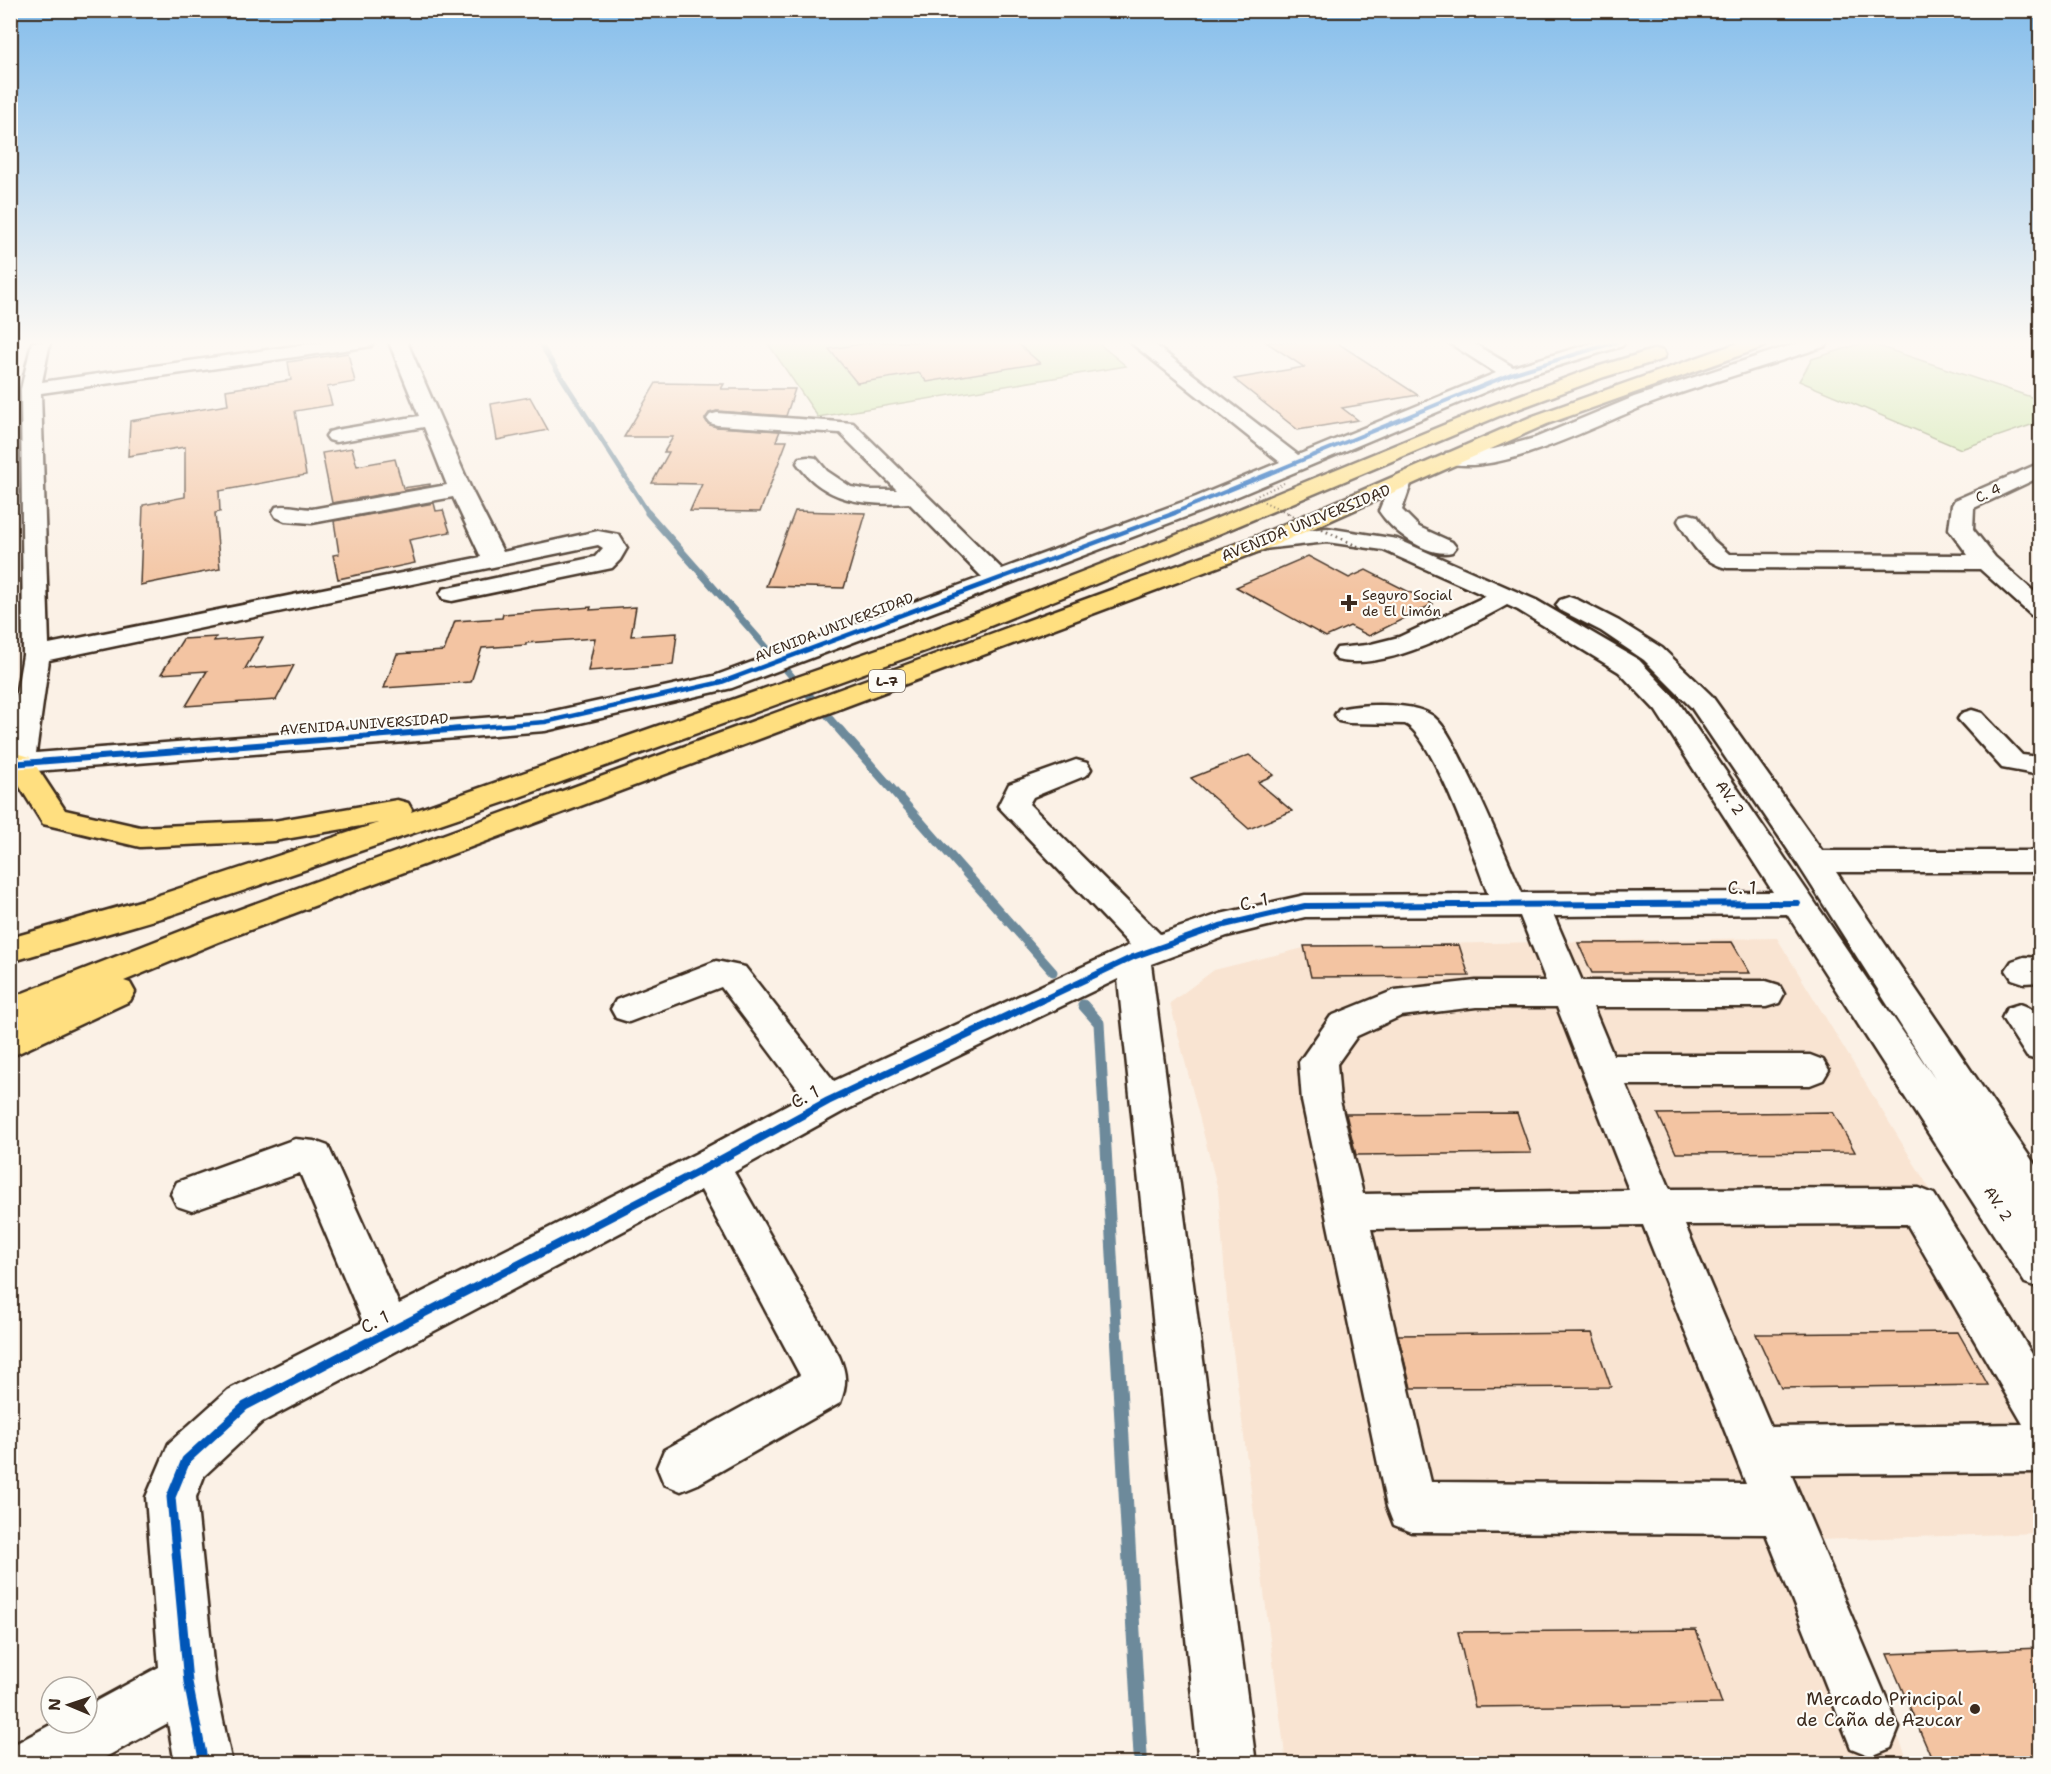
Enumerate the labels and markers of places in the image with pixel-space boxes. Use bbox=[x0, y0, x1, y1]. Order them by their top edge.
place label: Seguro Social de El Limón bbox=[1362, 586, 1453, 620]
marker: Seguro Social de El Limón bbox=[1340, 594, 1358, 612]
place label: Mercado Principal de Caña de Azucar bbox=[1796, 1687, 1964, 1732]
marker: Mercado Principal de Caña de Azucar bbox=[1968, 1702, 1982, 1716]

